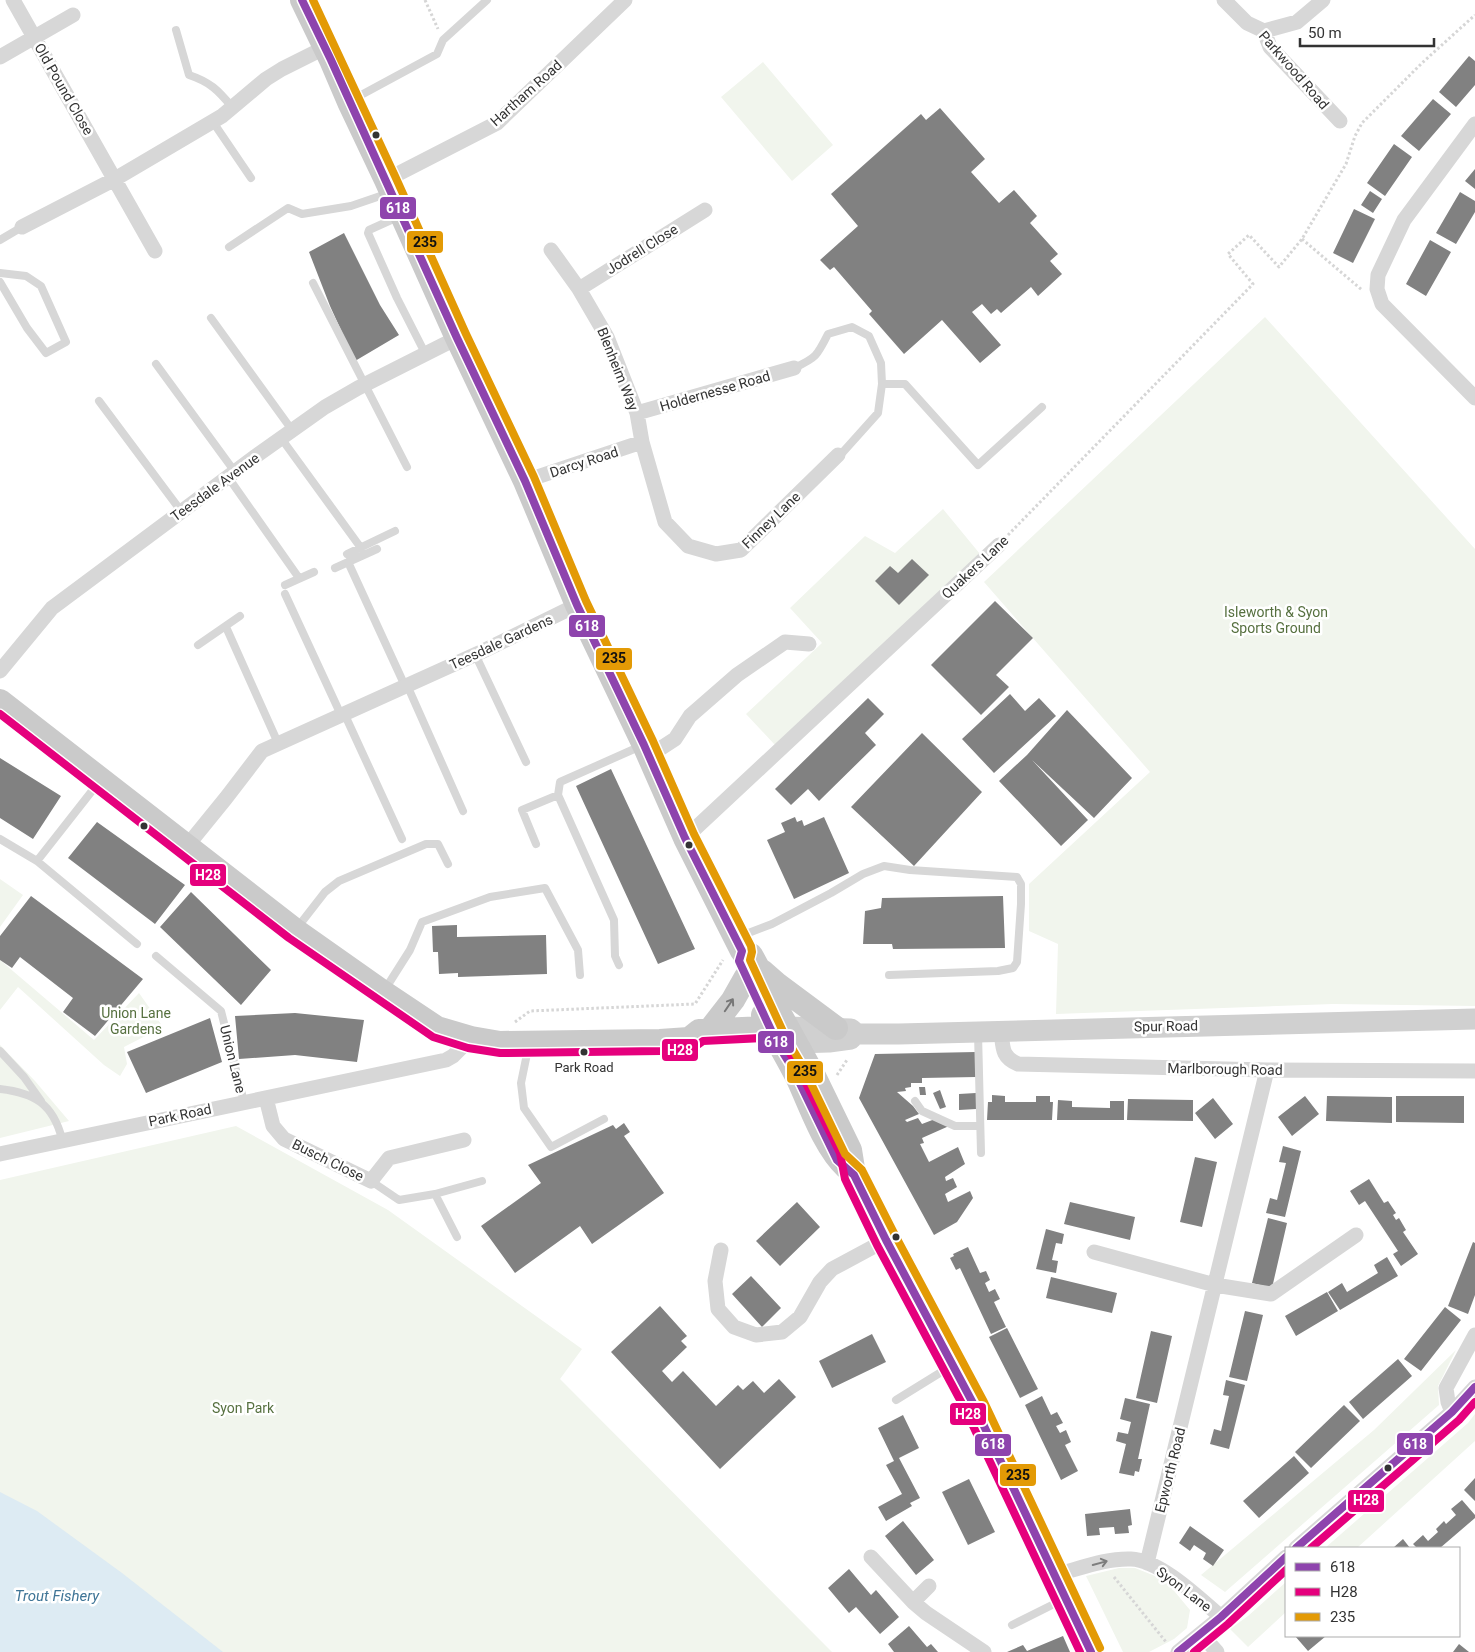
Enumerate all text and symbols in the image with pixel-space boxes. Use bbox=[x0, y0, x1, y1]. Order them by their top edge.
scale bar bbox=[1300, 15, 1434, 47]
text: 50 m bbox=[1308, 24, 1342, 42]
street label: Parkwood Road bbox=[1256, 28, 1332, 112]
street label: Old Pound Close bbox=[31, 40, 97, 138]
street label: Hartham Road bbox=[487, 57, 565, 129]
unlabelled marker bbox=[371, 130, 381, 140]
line badge: 618 bbox=[379, 196, 417, 220]
text: 618 bbox=[386, 200, 410, 216]
street label: Jodrell Close bbox=[603, 221, 681, 277]
line badge: 235 bbox=[406, 230, 444, 254]
text: 235 bbox=[413, 234, 437, 250]
street label: Blenheim Way bbox=[594, 325, 642, 413]
street label: Holdernesse Road bbox=[658, 368, 772, 414]
street label: Darcy Road bbox=[548, 443, 620, 481]
street label: Teesdale Avenue bbox=[168, 450, 262, 524]
street label: Finney Lane bbox=[739, 488, 803, 552]
street label: Quakers Lane bbox=[938, 532, 1012, 602]
park label: Isleworth & Syon Sports Ground bbox=[1224, 604, 1328, 636]
street label: Teesdale Gardens bbox=[447, 611, 555, 673]
line badge: 618 bbox=[568, 614, 606, 638]
text: 618 bbox=[575, 618, 599, 634]
line badge: 235 bbox=[595, 647, 633, 671]
text: 235 bbox=[602, 650, 626, 666]
unlabelled marker bbox=[139, 821, 149, 831]
unlabelled marker bbox=[684, 840, 694, 850]
line badge: H28 bbox=[189, 863, 227, 887]
text: H28 bbox=[195, 867, 221, 883]
one-way arrow bbox=[724, 998, 734, 1012]
park label: Union Lane Gardens bbox=[101, 1005, 171, 1037]
street label: Spur Road bbox=[1134, 1017, 1198, 1035]
street label: Union Lane bbox=[217, 1023, 249, 1095]
line badge: 618 bbox=[757, 1030, 795, 1054]
text: 618 bbox=[764, 1034, 788, 1050]
line badge: H28 bbox=[661, 1038, 699, 1062]
text: H28 bbox=[667, 1042, 693, 1058]
marker: Park Road bbox=[579, 1047, 589, 1057]
place label: Park Road bbox=[554, 1060, 614, 1075]
line badge: 235 bbox=[786, 1060, 824, 1084]
street label: Marlborough Road bbox=[1167, 1060, 1283, 1078]
text: 235 bbox=[793, 1063, 817, 1079]
street label: Park Road bbox=[147, 1101, 213, 1129]
street label: Busch Close bbox=[290, 1136, 366, 1184]
unlabelled marker bbox=[891, 1232, 901, 1242]
park label: Syon Park bbox=[212, 1400, 275, 1416]
line badge: H28 bbox=[949, 1402, 987, 1426]
text: H28 bbox=[955, 1406, 981, 1422]
street label: Epworth Road bbox=[1152, 1426, 1188, 1514]
line badge: 618 bbox=[1396, 1432, 1434, 1456]
line badge: 618 bbox=[974, 1433, 1012, 1457]
text: 618 bbox=[981, 1436, 1005, 1452]
text: 618 bbox=[1403, 1436, 1427, 1452]
line badge: 235 bbox=[999, 1463, 1037, 1487]
unlabelled marker bbox=[1383, 1463, 1393, 1473]
text: 235 bbox=[1006, 1467, 1030, 1483]
line badge: H28 bbox=[1347, 1489, 1385, 1513]
text: H28 bbox=[1353, 1492, 1379, 1508]
legend bbox=[1285, 1547, 1460, 1637]
one-way arrow bbox=[1092, 1558, 1108, 1568]
text: 618 bbox=[1330, 1558, 1355, 1576]
street label: Syon Lane bbox=[1153, 1563, 1215, 1615]
text: H28 bbox=[1330, 1583, 1358, 1601]
water label: Trout Fishery bbox=[15, 1587, 100, 1605]
text: 235 bbox=[1330, 1608, 1355, 1626]

